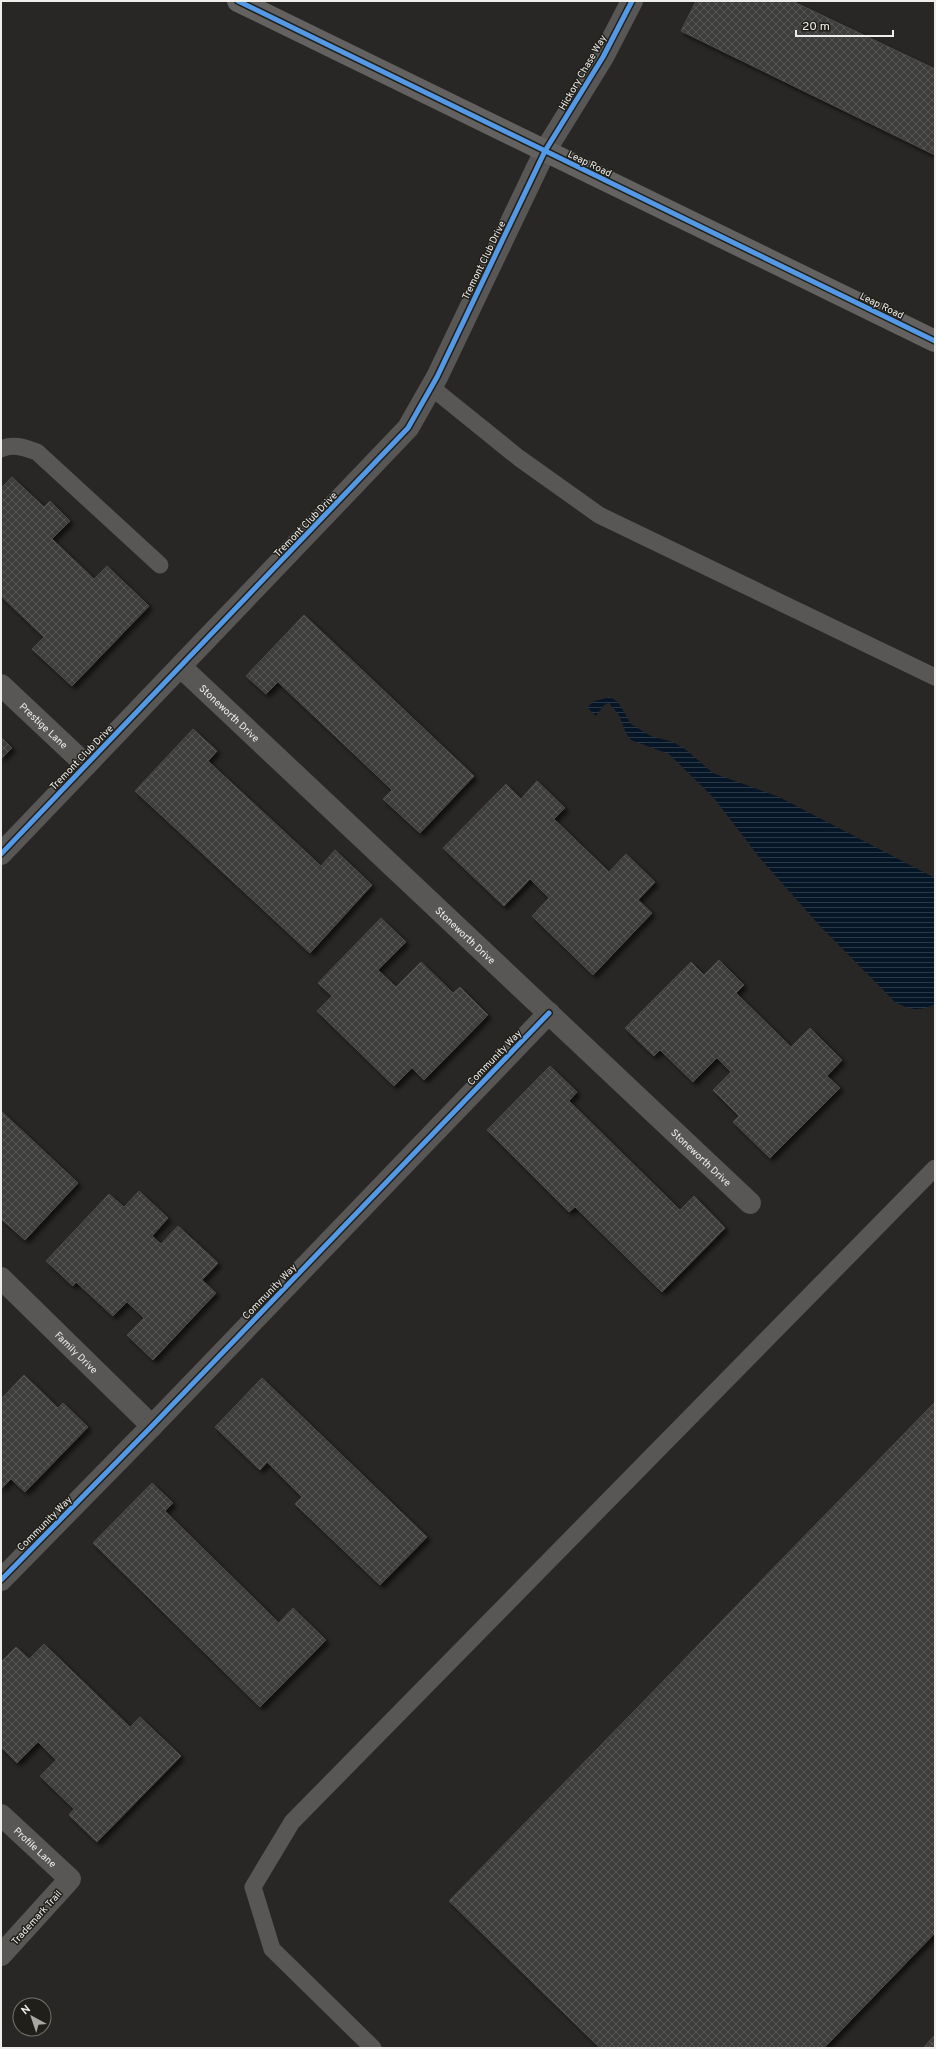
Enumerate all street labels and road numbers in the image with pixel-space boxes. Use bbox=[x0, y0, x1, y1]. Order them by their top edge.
street label: Hickory Chase Way bbox=[556, 33, 610, 113]
street label: Leap Road bbox=[565, 148, 614, 181]
street label: Tremont Club Drive bbox=[460, 219, 509, 302]
street label: Leap Road bbox=[857, 290, 906, 323]
street label: Tremont Club Drive bbox=[271, 490, 341, 561]
street label: Stoneworth Drive bbox=[196, 683, 262, 746]
street label: Prestige Lane bbox=[16, 701, 70, 752]
street label: Tremont Club Drive bbox=[47, 723, 117, 794]
street label: Stoneworth Drive bbox=[432, 905, 497, 968]
street label: Community Way bbox=[465, 1027, 525, 1089]
street label: Stoneworth Drive bbox=[668, 1127, 733, 1190]
street label: Community Way bbox=[240, 1261, 300, 1323]
street label: Family Drive bbox=[51, 1329, 100, 1377]
street label: Community Way bbox=[15, 1494, 75, 1554]
street label: Profile Lane bbox=[10, 1825, 59, 1871]
street label: Trademark Trail bbox=[9, 1888, 65, 1948]

